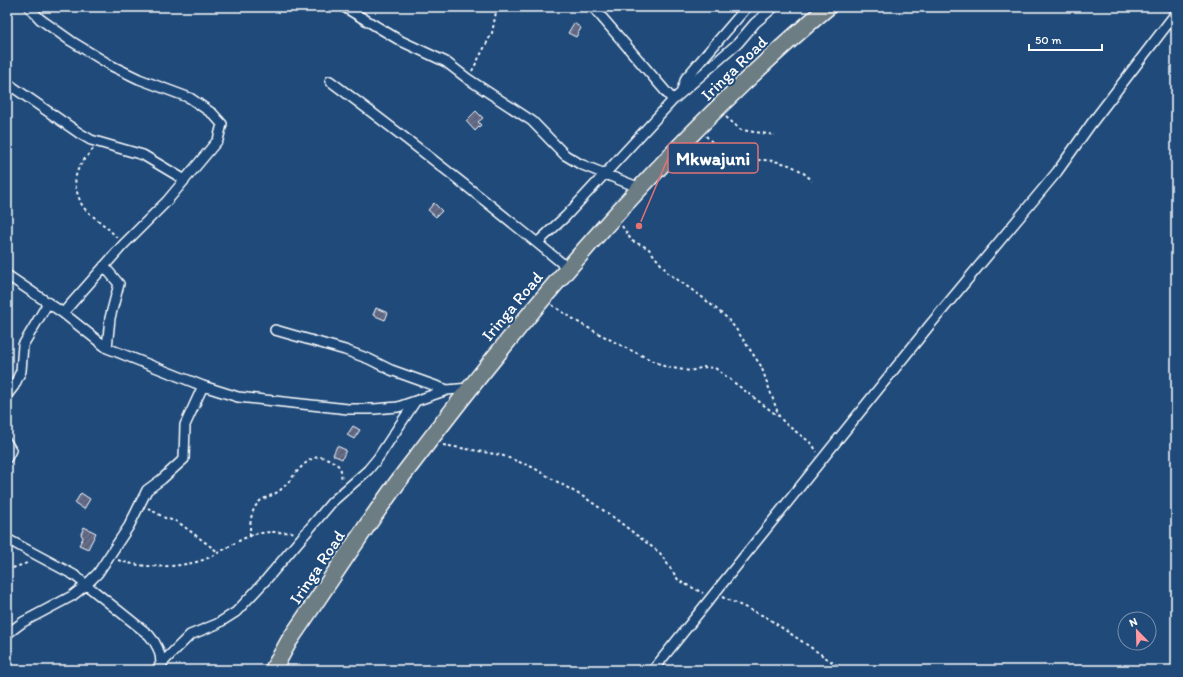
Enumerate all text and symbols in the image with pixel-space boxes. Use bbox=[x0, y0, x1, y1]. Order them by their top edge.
scale bar bbox=[1029, 26, 1102, 52]
street label: Iringa Road bbox=[697, 31, 772, 105]
text: 50 m bbox=[1035, 33, 1061, 47]
callout: Mkwajuni bbox=[668, 143, 758, 173]
text: Mkwajuni bbox=[676, 148, 750, 170]
street label: Iringa Road bbox=[477, 267, 547, 345]
street label: Iringa Road bbox=[285, 526, 349, 608]
north arrow bbox=[1117, 611, 1157, 651]
text: N bbox=[1127, 615, 1139, 630]

